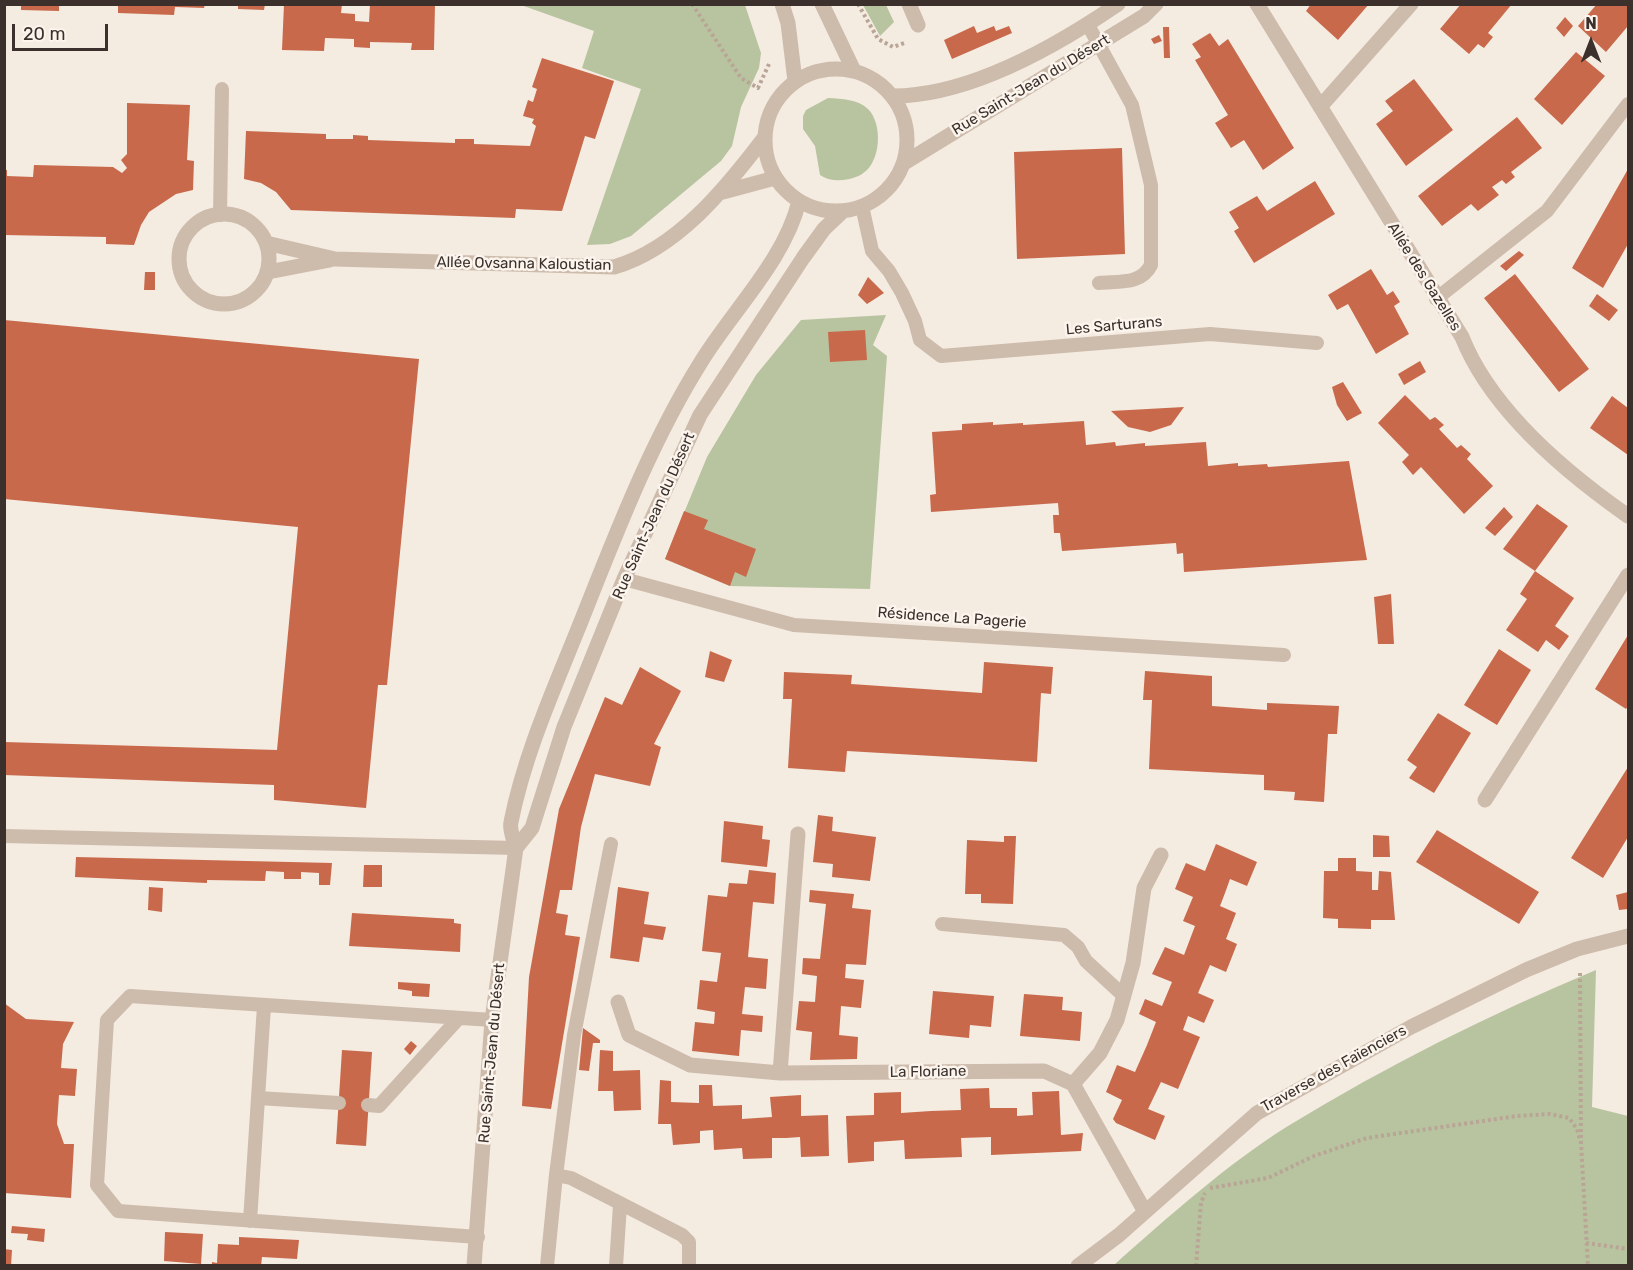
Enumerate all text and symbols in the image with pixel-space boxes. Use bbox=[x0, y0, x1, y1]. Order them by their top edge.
scale bar bbox=[15, 12, 111, 50]
north arrow bbox=[1561, 12, 1621, 72]
text: N bbox=[1585, 14, 1597, 33]
text: 20 m bbox=[23, 23, 65, 45]
street label: Rue Saint-Jean du Désert bbox=[949, 31, 1113, 139]
street label: Allée des Gazelles bbox=[1383, 220, 1465, 334]
street label: Allée Ovsanna Kaloustian bbox=[436, 253, 612, 275]
street label: Les Sarturans bbox=[1065, 313, 1163, 339]
street label: Rue Saint-Jean du Désert bbox=[609, 430, 699, 602]
street label: Résidence La Pagerie bbox=[877, 604, 1027, 632]
street label: Rue Saint-Jean du Désert bbox=[475, 962, 509, 1144]
street label: Traverse des Faïenciers bbox=[1258, 1022, 1410, 1116]
street label: La Floriane bbox=[890, 1062, 966, 1082]

